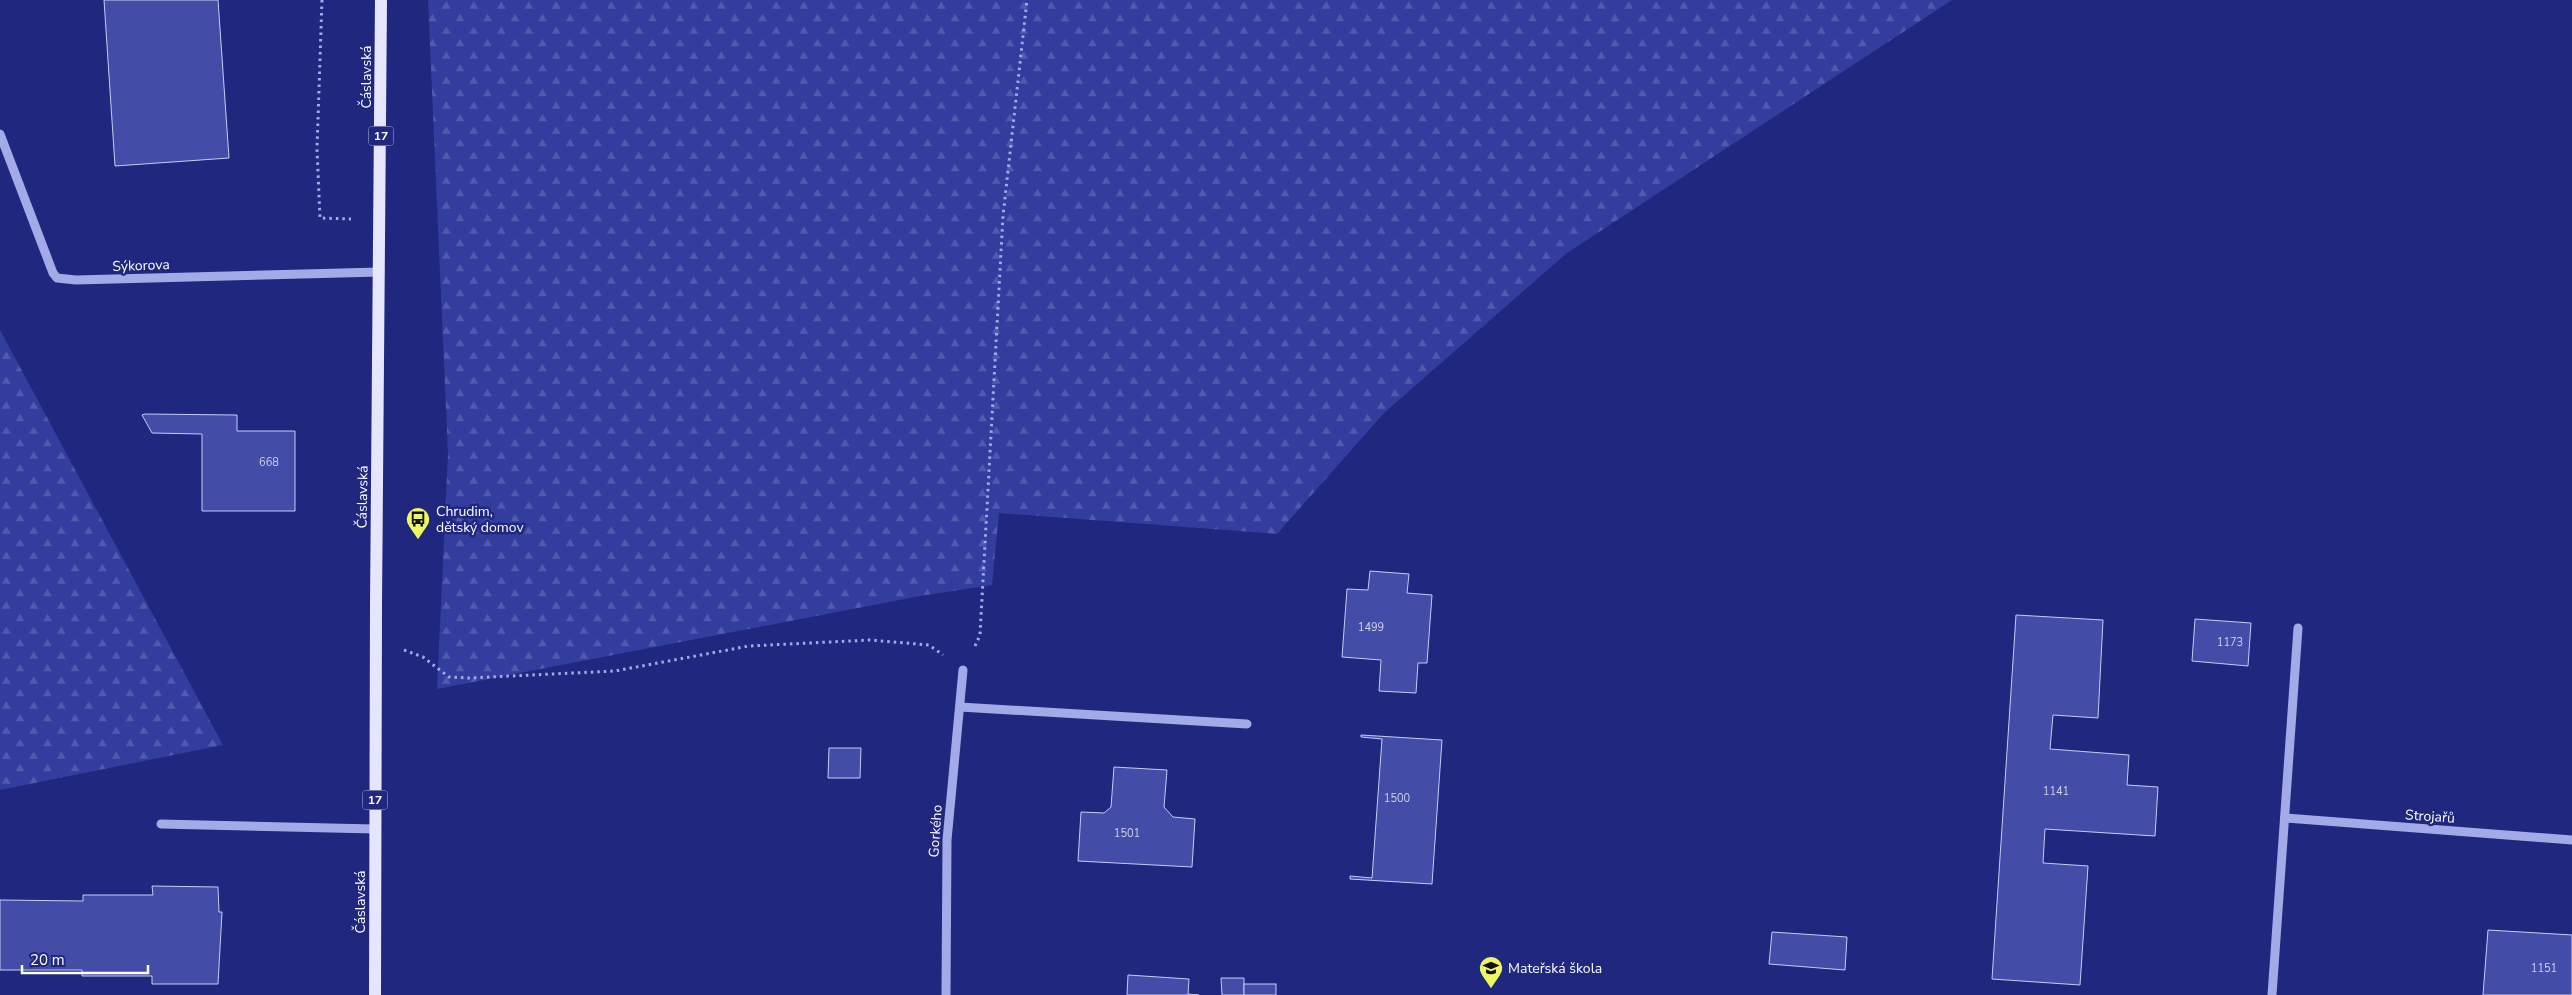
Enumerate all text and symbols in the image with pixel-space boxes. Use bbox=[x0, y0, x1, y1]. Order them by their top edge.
street label: Čáslavská bbox=[357, 46, 376, 109]
road number: 17 bbox=[368, 126, 394, 146]
street label: Sýkorova bbox=[112, 255, 170, 276]
house number: 668 bbox=[259, 455, 279, 470]
street label: Čáslavská bbox=[352, 465, 373, 529]
place label: Chrudim, dětský domov bbox=[436, 502, 524, 537]
bus stop icon: Chrudim, dětský domov bbox=[405, 506, 431, 540]
house number: 1499 bbox=[1358, 620, 1384, 635]
house number: 1173 bbox=[2217, 635, 2243, 650]
house number: 1141 bbox=[2043, 784, 2069, 799]
road number: 17 bbox=[362, 790, 388, 810]
house number: 1500 bbox=[1384, 791, 1411, 806]
street label: Gorkého bbox=[924, 804, 947, 858]
street label: Strojařů bbox=[2404, 805, 2455, 828]
house number: 1501 bbox=[1114, 826, 1140, 841]
street label: Čáslavská bbox=[351, 871, 370, 934]
scale bar bbox=[22, 942, 149, 974]
text: 20 m bbox=[30, 950, 65, 970]
school or university icon: Mateřská škola bbox=[1478, 955, 1504, 989]
place label: Mateřská škola bbox=[1508, 959, 1602, 978]
house number: 1151 bbox=[2531, 961, 2557, 976]

